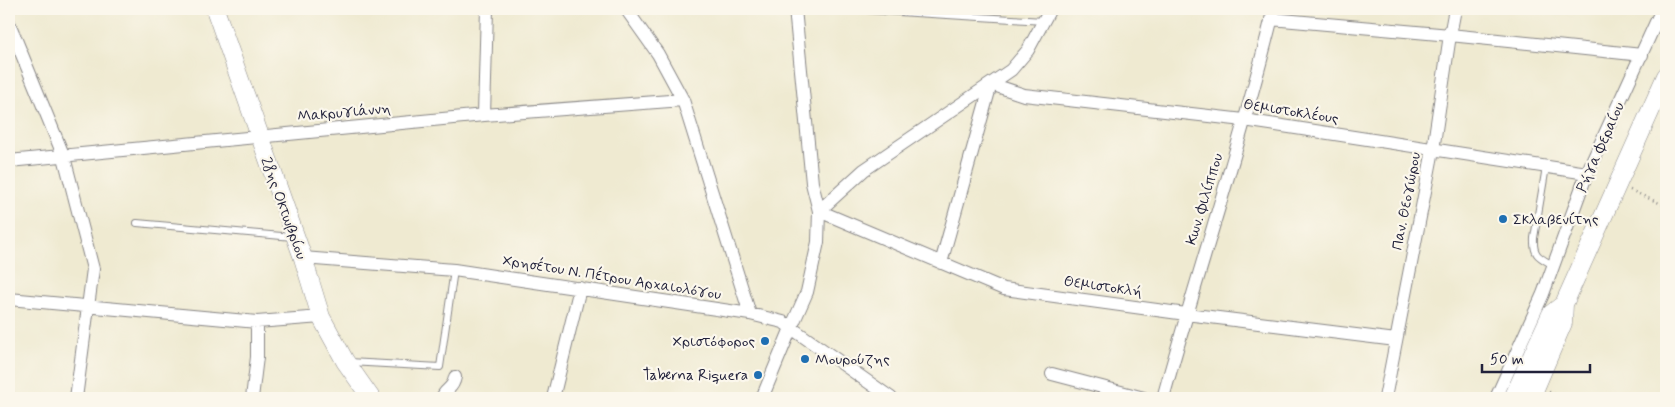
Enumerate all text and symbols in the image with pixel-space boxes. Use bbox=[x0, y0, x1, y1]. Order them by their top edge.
street label: Θεμιστοκλέους bbox=[1242, 95, 1340, 129]
street label: Μακρυγιάννη bbox=[297, 99, 392, 127]
street label: Ρήγα Φεραίου bbox=[1572, 99, 1630, 196]
street label: Παν. Θεογώρου bbox=[1388, 150, 1426, 252]
street label: Κων. Φιλίππου bbox=[1182, 151, 1228, 248]
street label: 28ης Οκτωβρίου bbox=[255, 154, 311, 263]
place label: Σκλαβενίτης bbox=[1513, 210, 1599, 230]
marker: Σκλαβενίτης bbox=[1497, 213, 1509, 225]
street label: Χρησέτου Ν. Πέτρου Αρχαιολόγου bbox=[501, 251, 723, 305]
street label: Θεμιστοκλή bbox=[1062, 272, 1143, 302]
place label: Χριστόφορος bbox=[673, 332, 755, 352]
marker: Χριστόφορος bbox=[759, 335, 771, 347]
scale bar bbox=[1482, 342, 1590, 374]
place label: Μουρούζης bbox=[815, 350, 890, 370]
text: 50 m bbox=[1490, 350, 1524, 370]
marker: Μουρούζης bbox=[799, 353, 811, 365]
place label: Taberna Riquera bbox=[643, 366, 748, 386]
marker: Taberna Riquera bbox=[752, 369, 764, 381]

